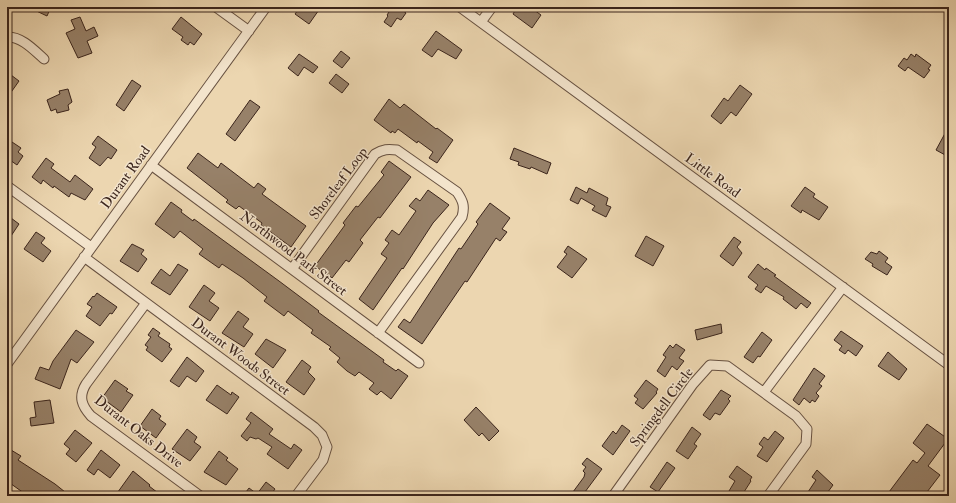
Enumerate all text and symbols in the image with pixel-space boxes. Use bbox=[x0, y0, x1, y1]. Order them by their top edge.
street label: Durant Road bbox=[97, 142, 154, 212]
street label: Shoreleaf Loop bbox=[306, 144, 372, 223]
street label: Little Road bbox=[682, 150, 744, 201]
street label: Northwood Park Street bbox=[237, 208, 351, 300]
street label: Durant Woods Street bbox=[188, 314, 294, 399]
street label: Springdell Circle bbox=[626, 364, 698, 451]
street label: Durant Oaks Drive bbox=[91, 392, 187, 471]

